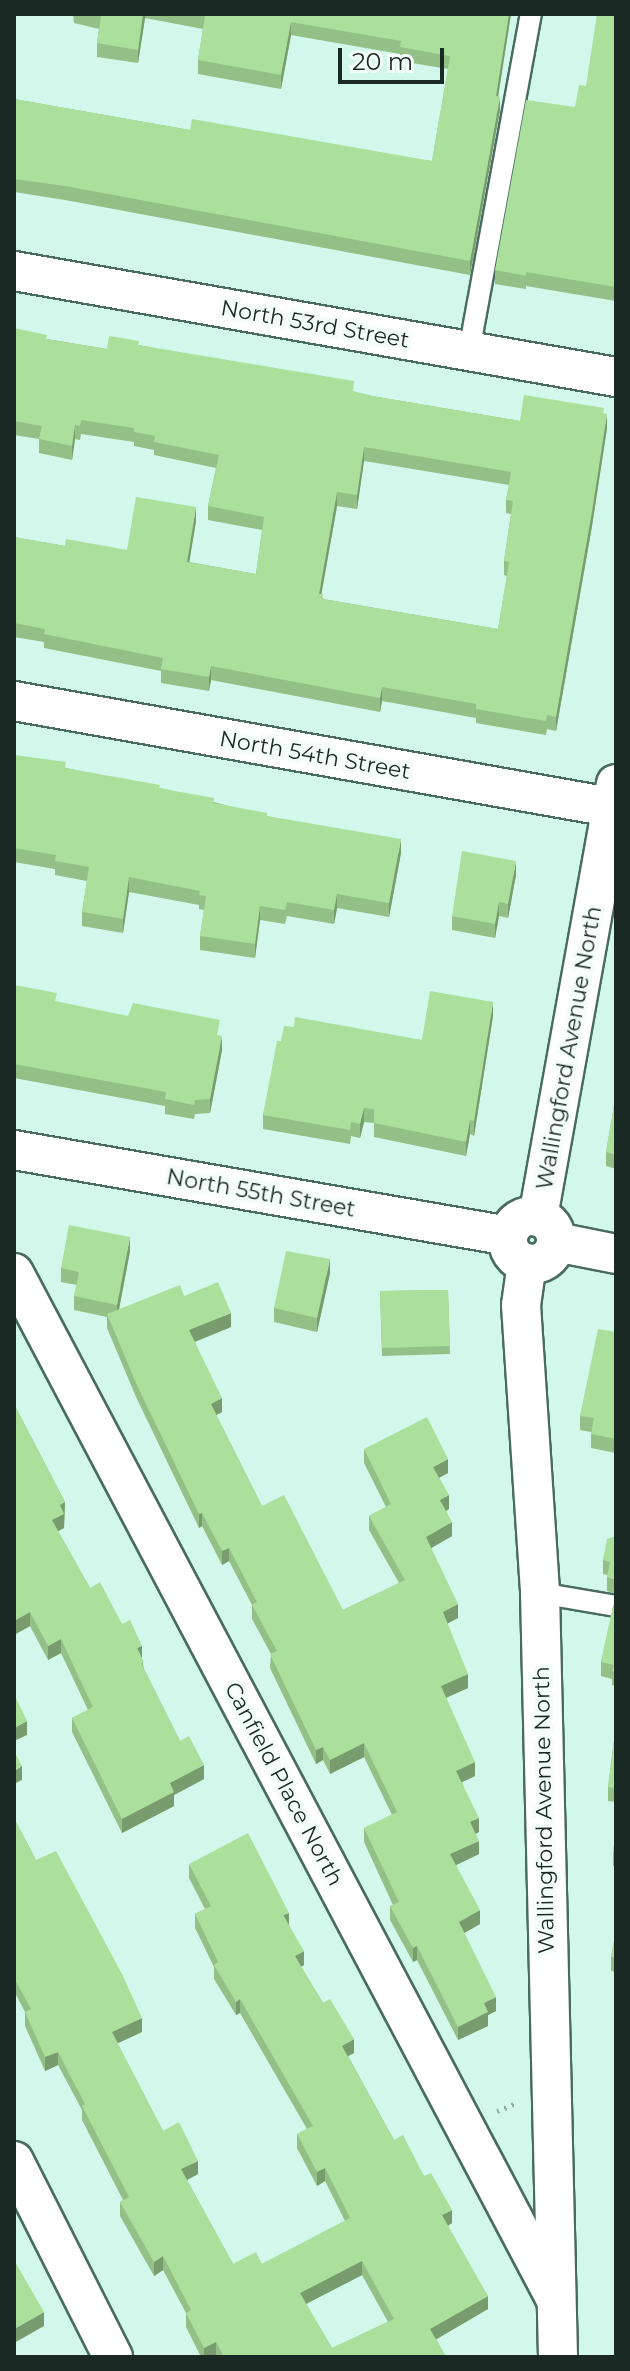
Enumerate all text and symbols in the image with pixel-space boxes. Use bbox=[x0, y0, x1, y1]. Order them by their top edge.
scale bar bbox=[342, 32, 448, 82]
text: 20 m bbox=[352, 47, 413, 76]
street label: North 53rd Street bbox=[219, 294, 411, 354]
street label: North 54th Street bbox=[217, 725, 413, 785]
street label: Wallingford Avenue North bbox=[531, 904, 607, 1192]
street label: North 55th Street bbox=[165, 1163, 357, 1223]
street label: Wallingford Avenue North bbox=[528, 1666, 560, 1954]
street label: Canfield Place North bbox=[219, 1678, 349, 1890]

